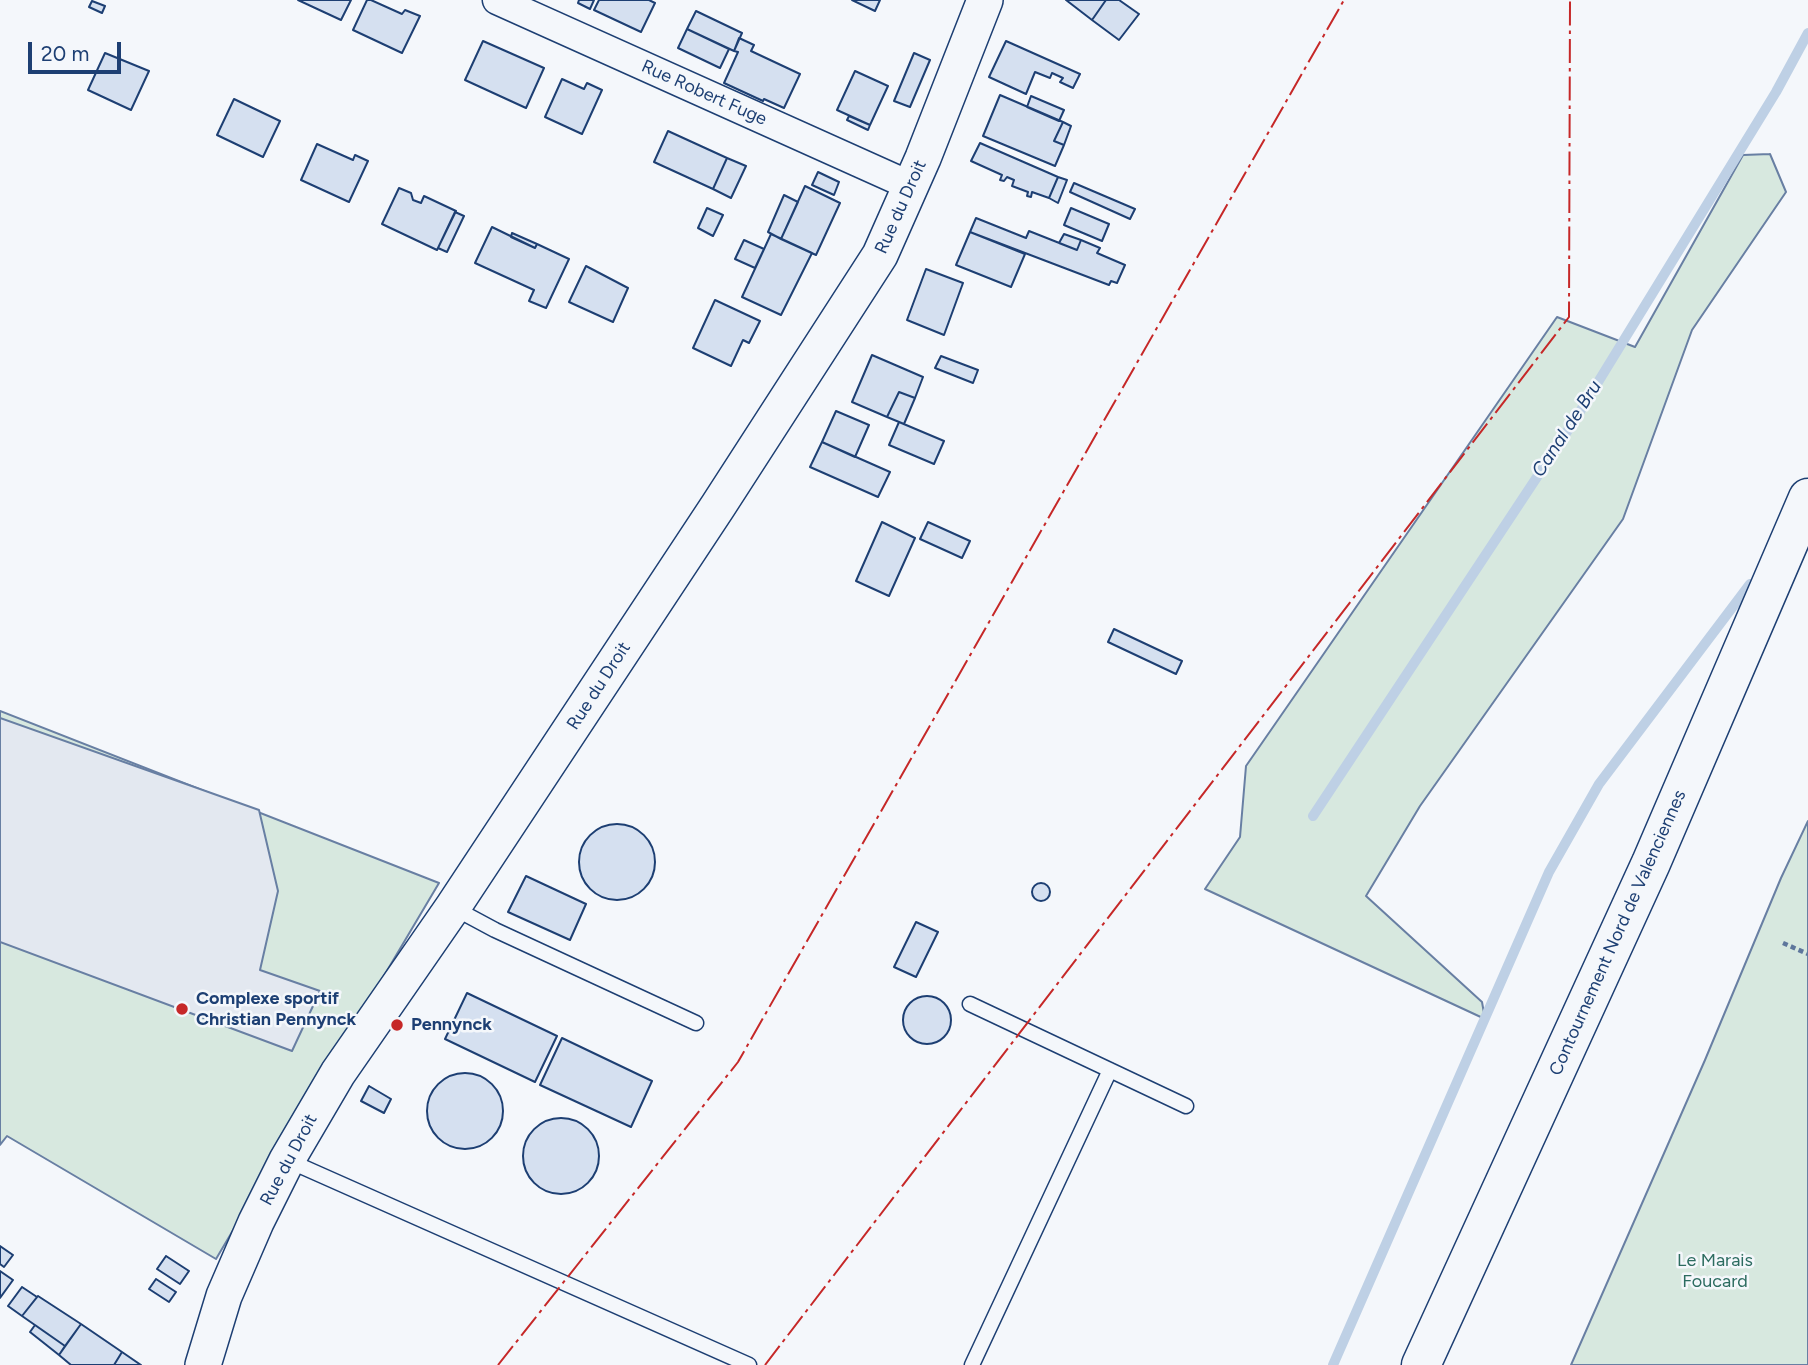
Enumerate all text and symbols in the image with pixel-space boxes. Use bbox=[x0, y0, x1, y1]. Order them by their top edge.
scale bar bbox=[32, 28, 124, 72]
text: 20 m bbox=[41, 41, 89, 66]
street label: Rue Robert Fuge bbox=[638, 56, 770, 130]
street label: Rue du Droit bbox=[871, 157, 931, 257]
water label: Canal de Bru bbox=[1527, 376, 1607, 482]
street label: Rue du Droit bbox=[563, 638, 635, 734]
street label: Contournement Nord de Valenciennes bbox=[1545, 787, 1691, 1079]
place label: Complexe sportif Christian Pennynck bbox=[196, 988, 356, 1030]
marker: Complexe sportif Christian Pennynck bbox=[174, 1001, 190, 1017]
place label: Pennynck bbox=[411, 1014, 492, 1036]
marker: Pennynck bbox=[389, 1017, 405, 1033]
street label: Rue du Droit bbox=[256, 1111, 322, 1209]
park label: Le Marais Foucard bbox=[1677, 1250, 1753, 1292]

